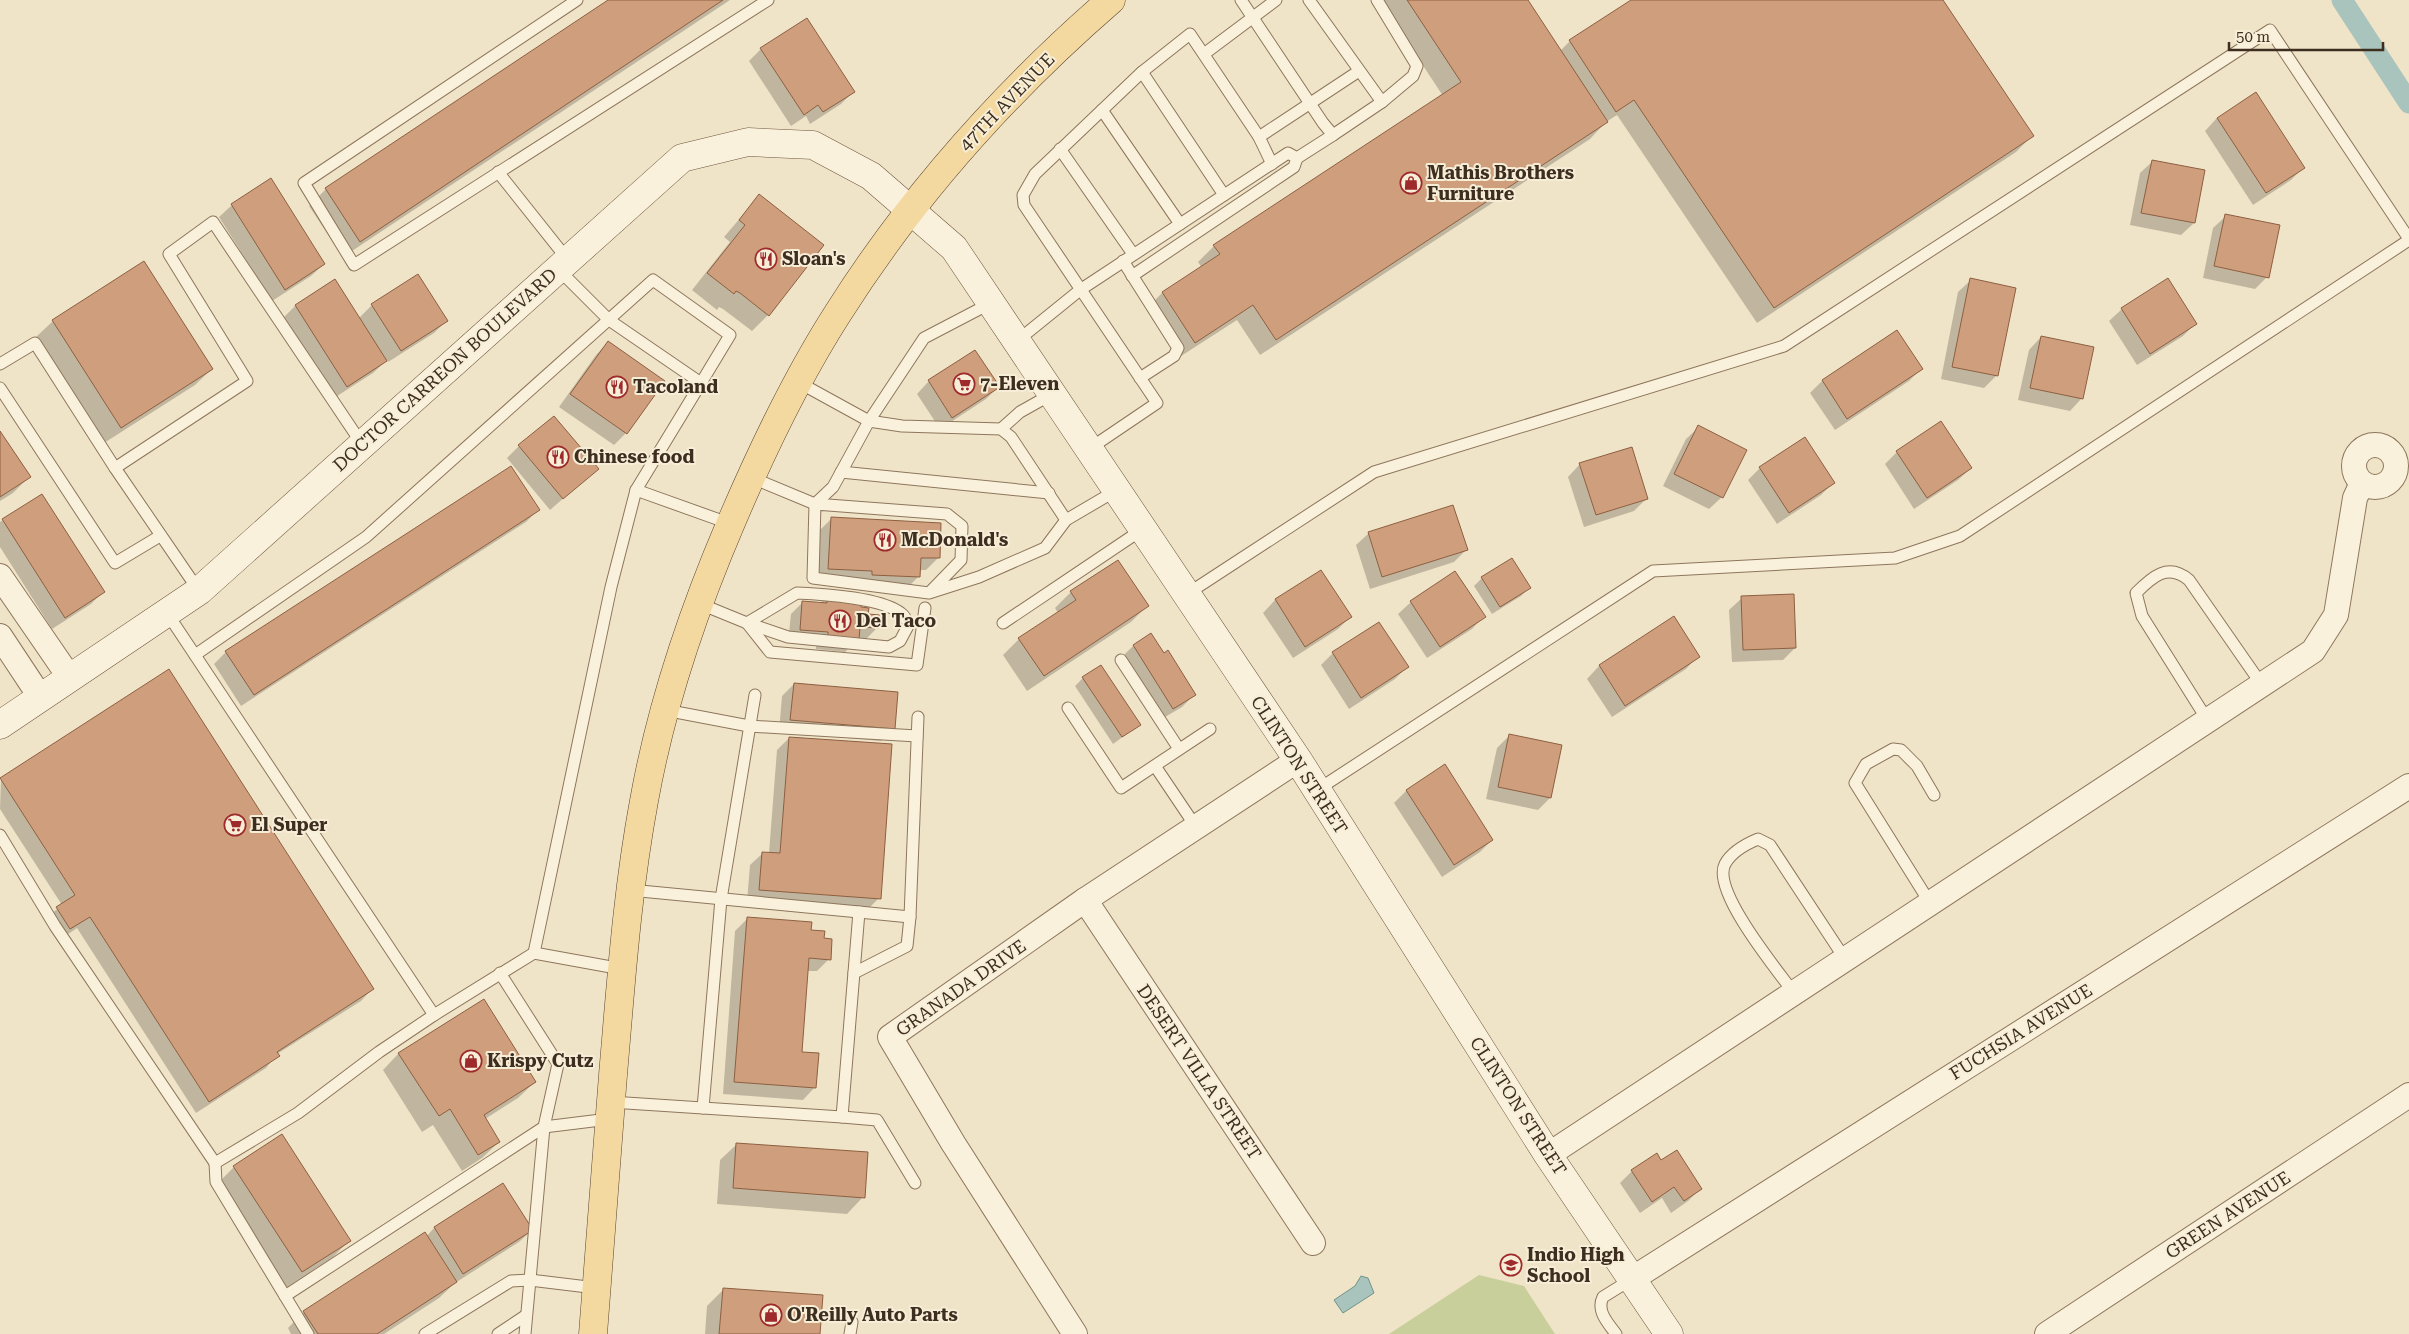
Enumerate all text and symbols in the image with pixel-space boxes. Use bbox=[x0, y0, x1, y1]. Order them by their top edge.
scale bar bbox=[2229, 20, 2383, 52]
text: 50 m bbox=[2236, 28, 2271, 46]
street label: 47TH AVENUE bbox=[955, 48, 1059, 155]
place label: Mathis Brothers Furniture bbox=[1427, 162, 1574, 204]
shop icon: Mathis Brothers Furniture bbox=[1399, 171, 1423, 195]
restaurant icon: Sloan's bbox=[754, 247, 778, 271]
place label: Sloan's bbox=[782, 248, 846, 269]
street label: DOCTOR CARREON BOULEVARD bbox=[329, 264, 561, 476]
supermarket icon: 7-Eleven bbox=[952, 372, 976, 396]
place label: 7-Eleven bbox=[980, 373, 1059, 394]
restaurant icon: Tacoland bbox=[605, 375, 629, 399]
place label: Tacoland bbox=[633, 376, 718, 397]
restaurant icon: Chinese food bbox=[546, 445, 570, 469]
place label: Chinese food bbox=[574, 446, 694, 467]
restaurant icon: McDonald's bbox=[873, 528, 897, 552]
place label: McDonald's bbox=[901, 529, 1008, 550]
restaurant icon: Del Taco bbox=[828, 609, 852, 633]
place label: Del Taco bbox=[856, 610, 937, 631]
street label: CLINTON STREET bbox=[1247, 692, 1352, 838]
supermarket icon: El Super bbox=[223, 813, 247, 837]
place label: El Super bbox=[251, 814, 327, 835]
street label: GRANADA DRIVE bbox=[892, 935, 1030, 1040]
street label: FUCHSIA AVENUE bbox=[1945, 979, 2096, 1084]
street label: DESERT VILLA STREET bbox=[1133, 980, 1266, 1163]
street label: CLINTON STREET bbox=[1466, 1033, 1571, 1179]
shop icon: Krispy Cutz bbox=[459, 1049, 483, 1073]
place label: Krispy Cutz bbox=[487, 1050, 593, 1071]
street label: GREEN AVENUE bbox=[2161, 1166, 2294, 1263]
place label: Indio High School bbox=[1527, 1244, 1624, 1286]
school or university icon: Indio High School bbox=[1499, 1253, 1523, 1277]
shop icon: O'Reilly Auto Parts bbox=[759, 1303, 783, 1327]
place label: O'Reilly Auto Parts bbox=[787, 1304, 958, 1325]

